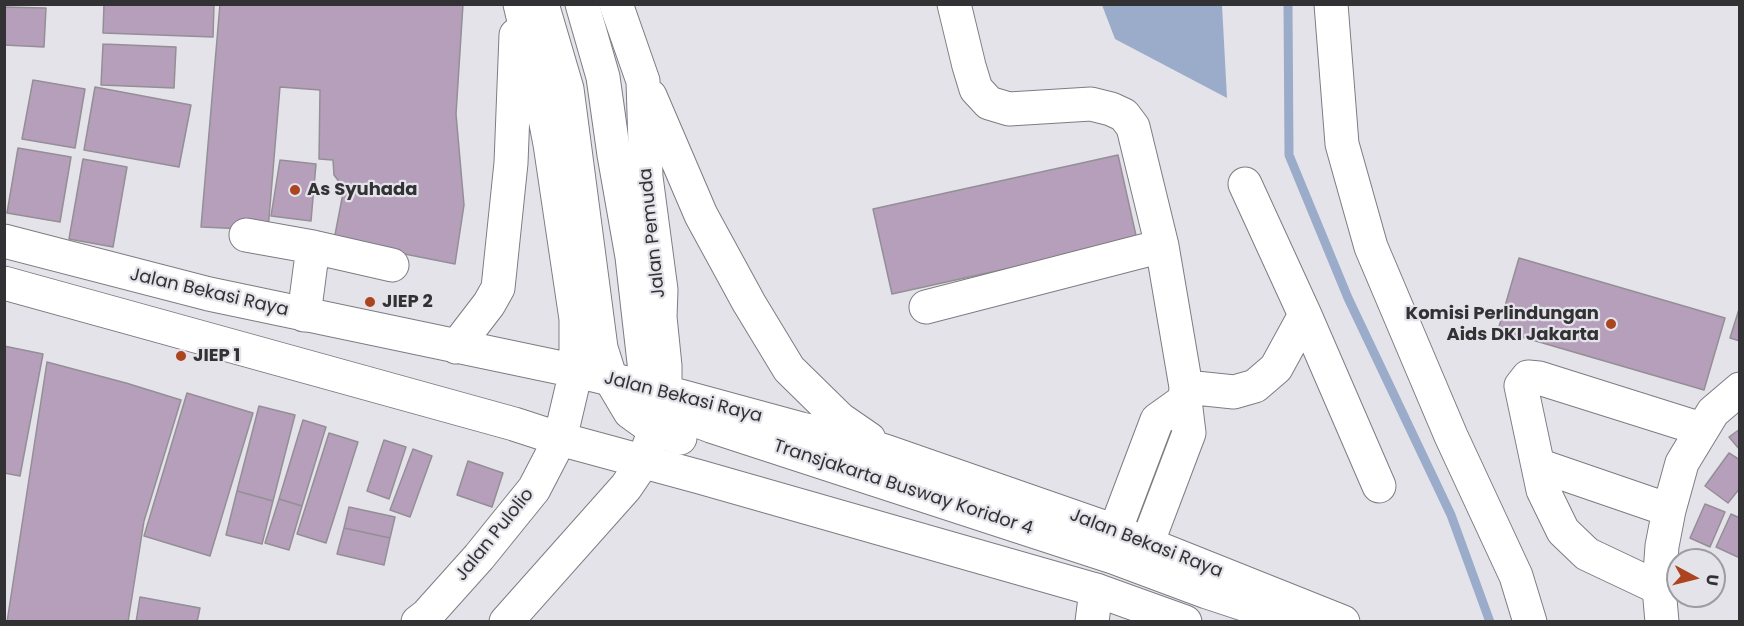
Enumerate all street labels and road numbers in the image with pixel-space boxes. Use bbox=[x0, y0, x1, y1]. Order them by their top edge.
street label: Jalan Pemuda bbox=[635, 167, 671, 299]
street label: Jalan Bekasi Raya bbox=[127, 264, 291, 322]
street label: Jalan Bekasi Raya bbox=[602, 368, 764, 428]
street label: Transjakarta Busway Koridor 4 bbox=[770, 436, 1036, 540]
street label: Jalan Pulolio bbox=[451, 484, 539, 586]
street label: Jalan Bekasi Raya bbox=[1066, 505, 1226, 583]

